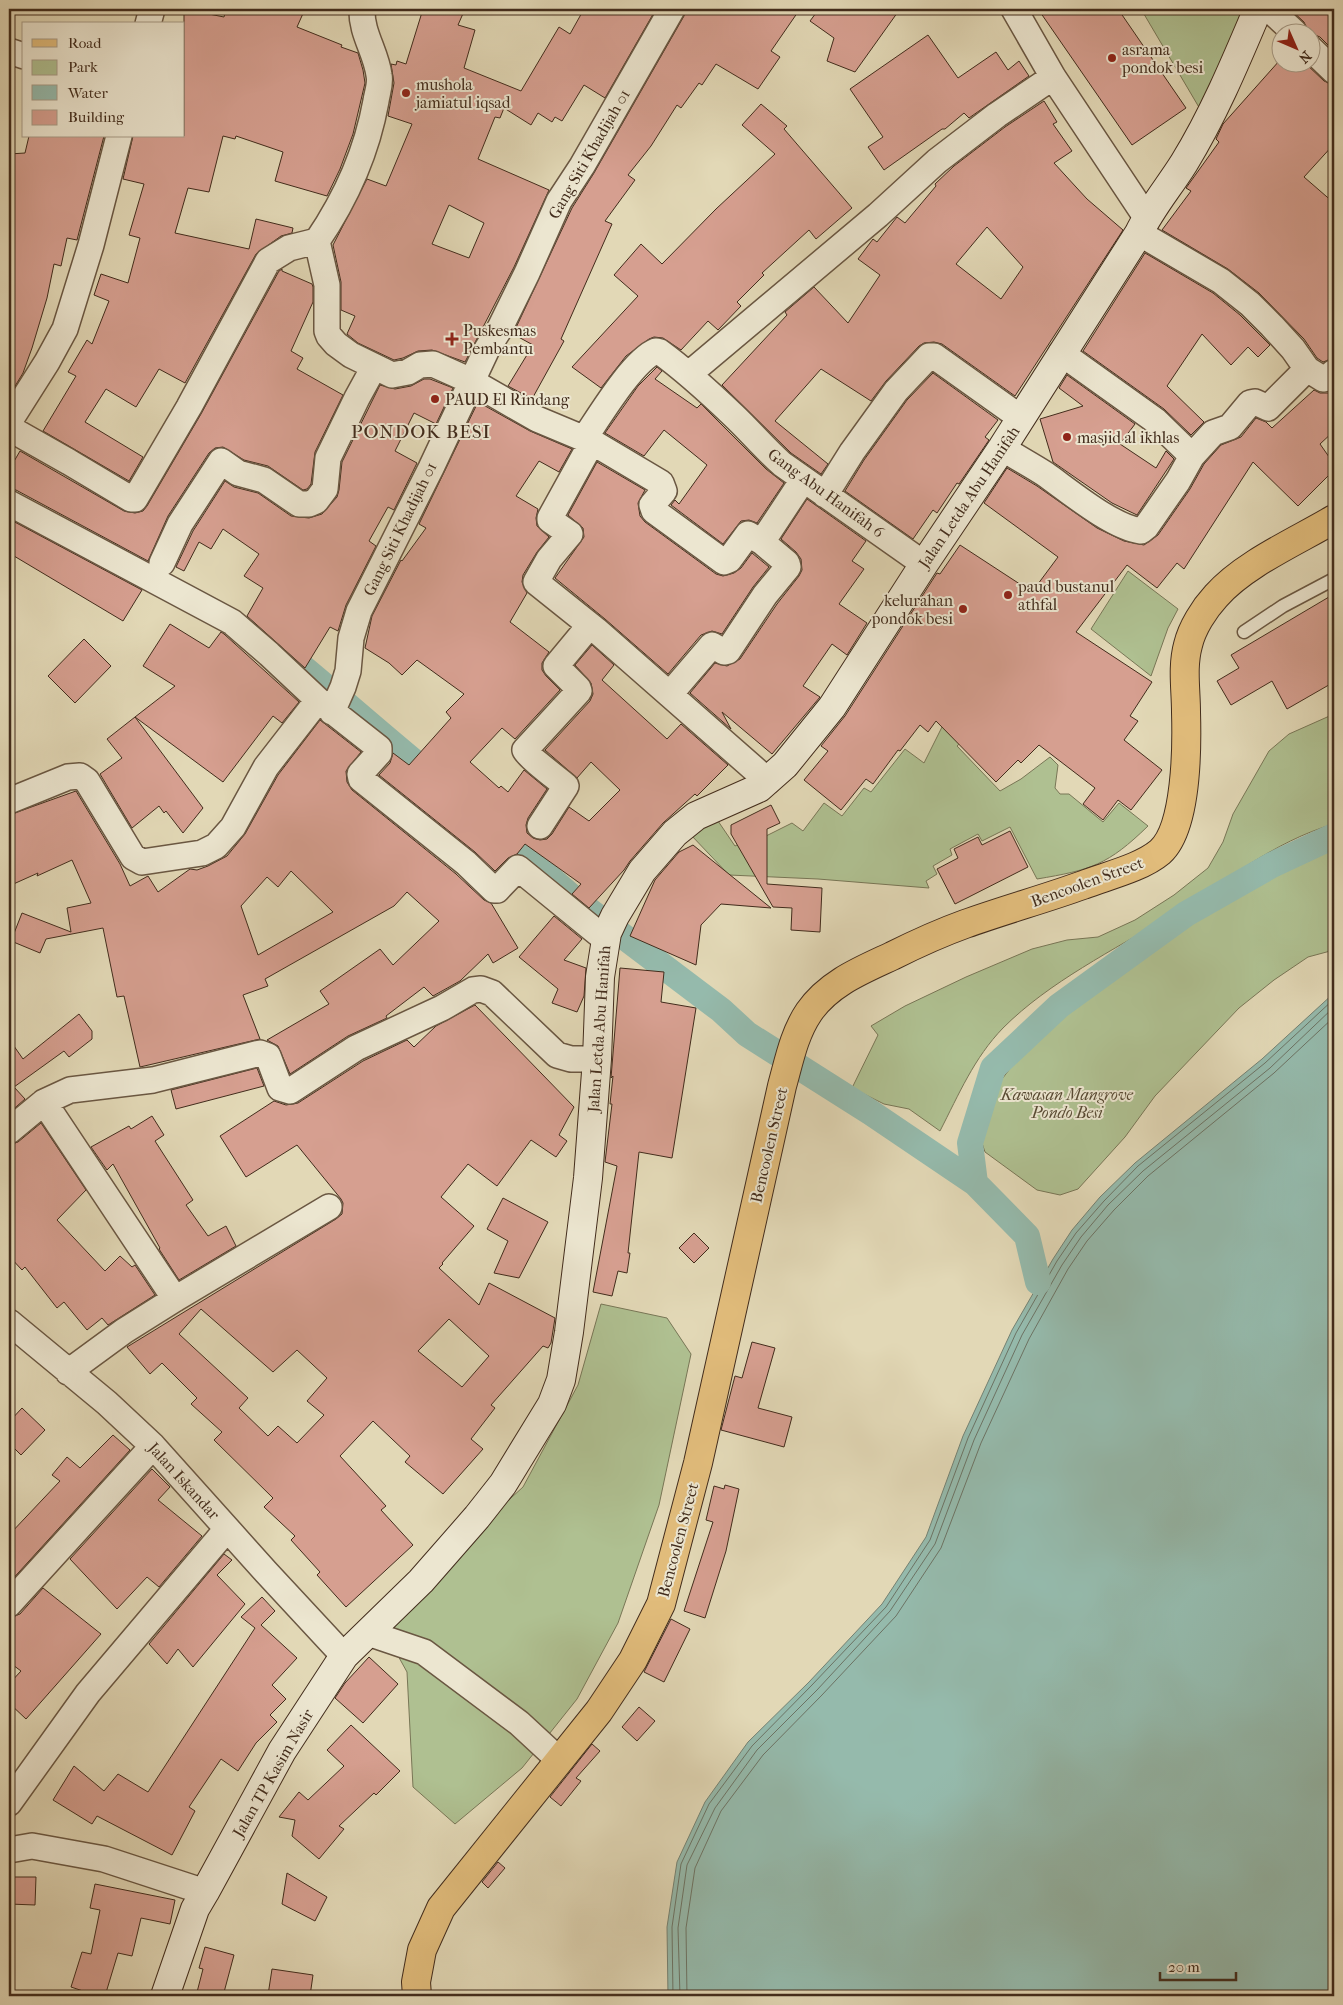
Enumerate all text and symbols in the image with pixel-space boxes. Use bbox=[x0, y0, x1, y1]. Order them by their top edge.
legend bbox=[22, 22, 185, 138]
north arrow bbox=[1270, 22, 1320, 72]
text: Road bbox=[68, 34, 102, 52]
place label: asrama pondok besi bbox=[1121, 40, 1203, 77]
text: N bbox=[1295, 47, 1315, 67]
marker: asrama pondok besi bbox=[1106, 52, 1118, 64]
text: Park bbox=[68, 58, 98, 76]
place label: mushola jamiatul iqsad bbox=[414, 75, 511, 112]
text: Water bbox=[67, 84, 108, 102]
street label: Gang Siti Khadijah 01 bbox=[544, 86, 634, 222]
marker: mushola jamiatul iqsad bbox=[400, 87, 412, 99]
text: Building bbox=[68, 108, 125, 126]
place label: Puskesmas Pembantu bbox=[463, 321, 536, 358]
marker: Puskesmas Pembantu bbox=[445, 332, 459, 346]
place label: PAUD El Rindang bbox=[445, 390, 570, 409]
marker: PAUD El Rindang bbox=[429, 393, 441, 405]
district label: PONDOK BESI bbox=[351, 421, 491, 443]
street label: Jalan Letda Abu Hanifah bbox=[913, 422, 1024, 573]
place label: masjid al ikhlas bbox=[1077, 428, 1180, 447]
marker: masjid al ikhlas bbox=[1061, 431, 1073, 443]
street label: Gang Abu Hanifah 6 bbox=[764, 444, 888, 542]
street label: Gang Siti Khadijah 01 bbox=[359, 459, 441, 599]
place label: paud bustanul athfal bbox=[1017, 577, 1115, 614]
marker: paud bustanul athfal bbox=[1002, 589, 1014, 601]
place label: kelurahan pondok besi bbox=[871, 591, 954, 628]
marker: kelurahan pondok besi bbox=[957, 603, 969, 615]
street label: Bencoolen Street bbox=[1028, 853, 1146, 911]
street label: Jalan Letda Abu Hanifah bbox=[584, 945, 614, 1115]
street label: Bencoolen Street bbox=[746, 1085, 792, 1205]
park label: Kawasan Mangrove Pondo Besi bbox=[1000, 1085, 1134, 1122]
street label: Jalan Iskandar bbox=[143, 1437, 224, 1524]
street label: Bencoolen Street bbox=[654, 1480, 703, 1599]
street label: Jalan TP Kasim Nasir bbox=[228, 1705, 317, 1842]
scale bar bbox=[1160, 1950, 1237, 1982]
text: 20 m bbox=[1168, 1958, 1200, 1976]

